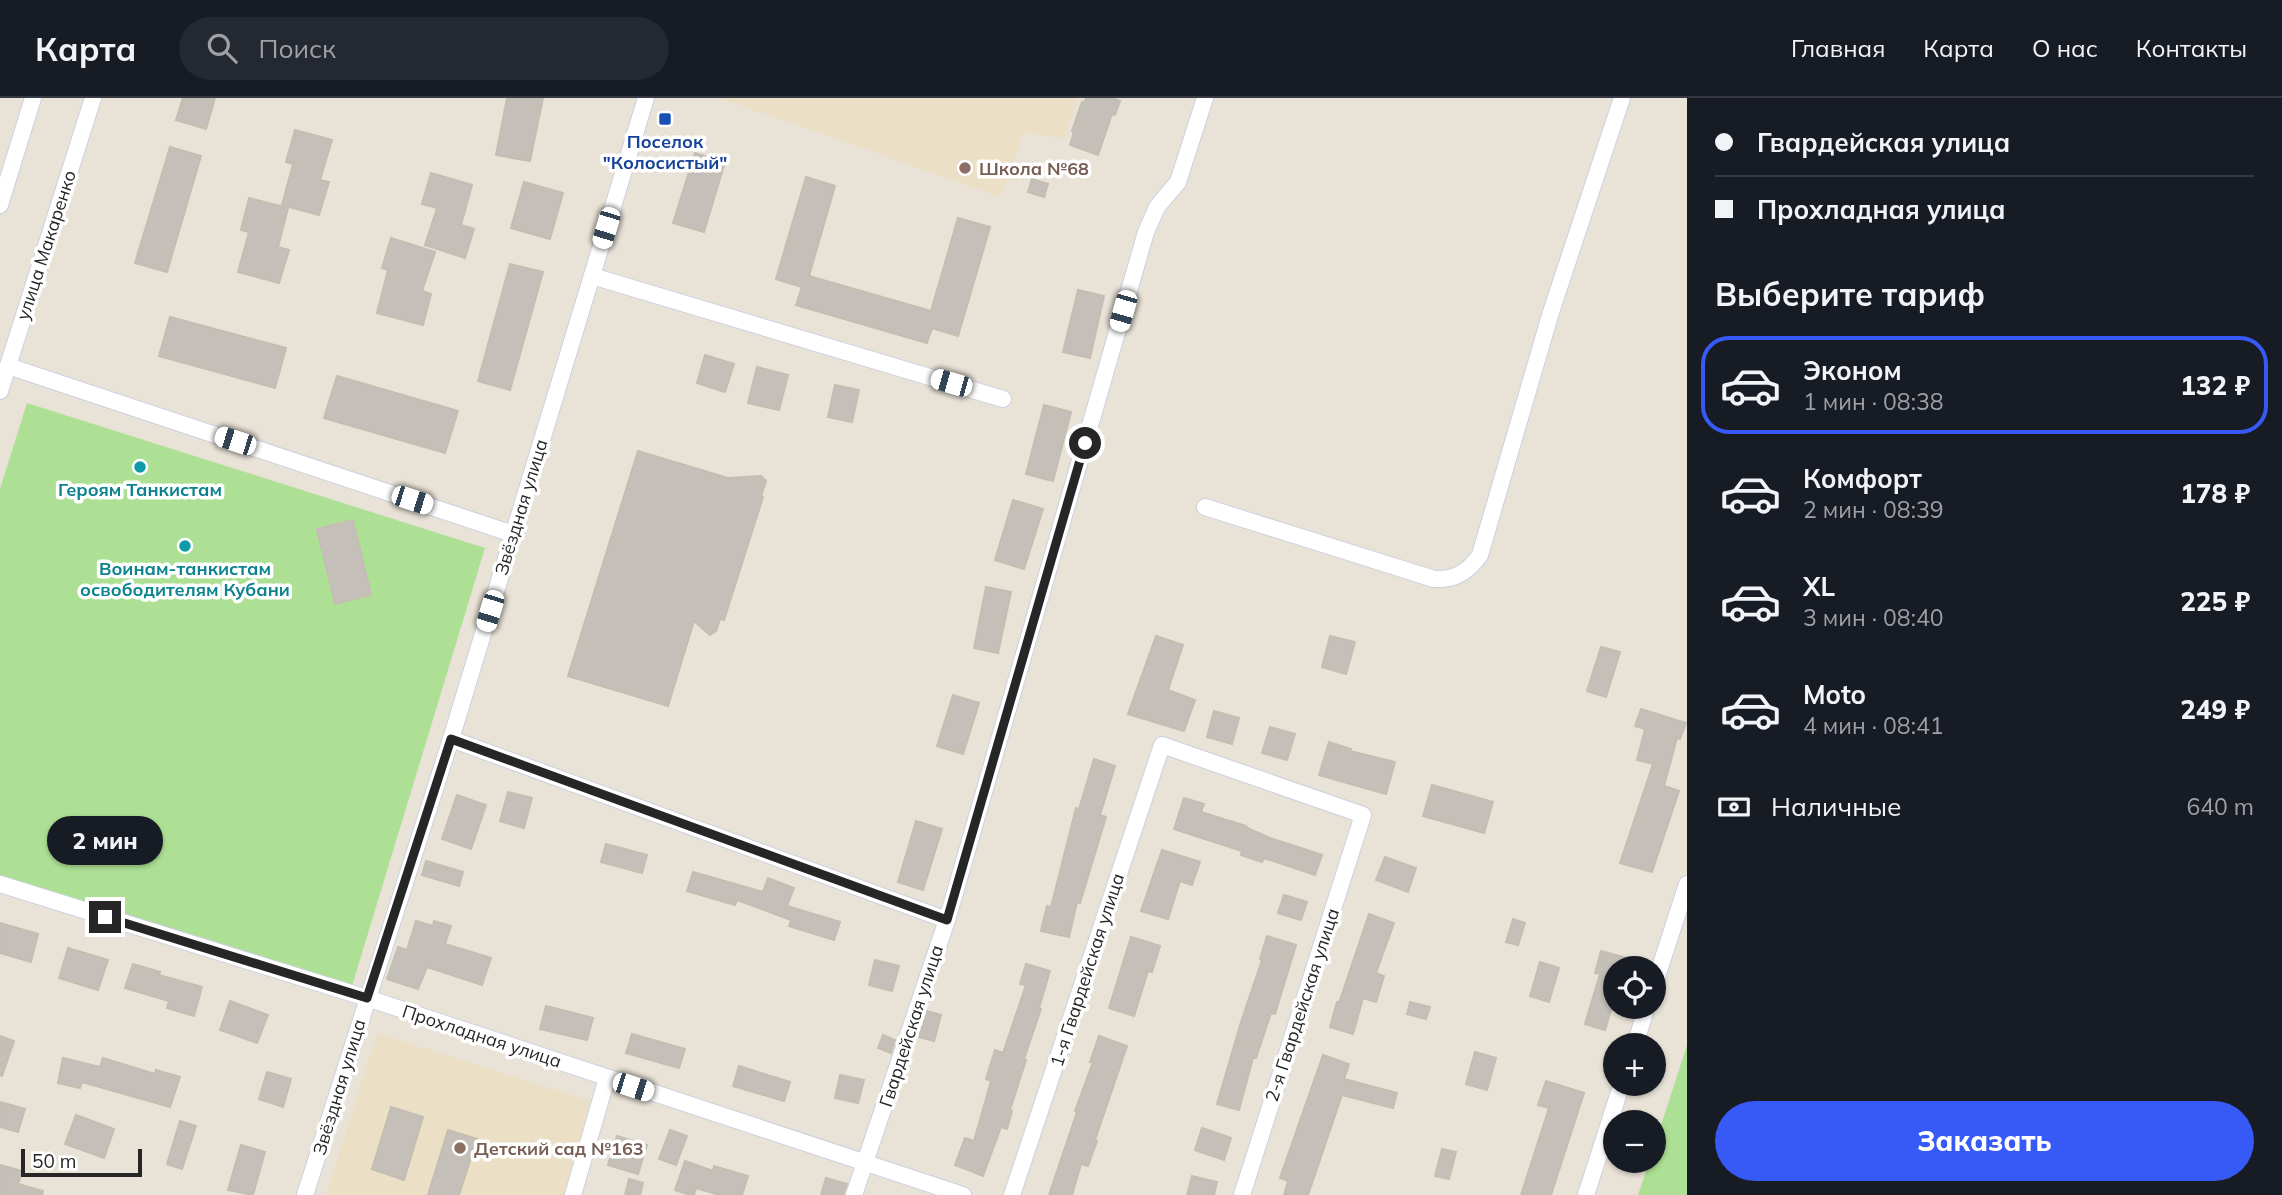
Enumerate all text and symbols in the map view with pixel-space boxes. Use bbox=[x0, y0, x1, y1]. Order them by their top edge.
search box bbox=[179, 17, 669, 80]
text: Карта bbox=[35, 28, 137, 69]
icon: search bbox=[203, 29, 241, 67]
text: Поиск bbox=[259, 32, 336, 65]
text: Главная bbox=[1791, 33, 1885, 63]
text: Карта bbox=[1923, 33, 1994, 63]
text: О нас bbox=[2032, 33, 2098, 63]
text: Контакты bbox=[2136, 33, 2247, 63]
marker: Поселок "Колосистый" bbox=[657, 111, 673, 127]
text: Гвардейская улица bbox=[1757, 126, 2010, 159]
place label: Поселок "Колосистый" bbox=[603, 130, 727, 174]
place label: Школа №68 bbox=[979, 157, 1089, 180]
marker: Школа №68 bbox=[957, 160, 973, 176]
street label: улица Макаренко bbox=[11, 167, 81, 323]
text: Прохладная улица bbox=[1757, 193, 2005, 226]
car bbox=[590, 205, 623, 251]
text: Выберите тариф bbox=[1715, 274, 1985, 314]
car bbox=[1108, 288, 1139, 334]
icon: car bbox=[1719, 354, 1782, 417]
text: Эконом bbox=[1803, 354, 1902, 387]
car bbox=[928, 367, 975, 399]
text: 132 ₽ bbox=[2180, 369, 2250, 402]
text: 1 мин · 08:38 bbox=[1803, 387, 1943, 416]
car bbox=[212, 425, 259, 457]
route start bbox=[1069, 427, 1101, 459]
street label: Звёздная улица bbox=[489, 436, 553, 578]
marker: Героям Танкистам bbox=[132, 459, 148, 475]
icon: car bbox=[1719, 462, 1782, 525]
text: Комфорт bbox=[1803, 462, 1922, 495]
text: 178 ₽ bbox=[2180, 477, 2250, 510]
place label: Героям Танкистам bbox=[58, 478, 222, 501]
car bbox=[389, 484, 436, 516]
text: 2 мин · 08:39 bbox=[1803, 495, 1943, 524]
marker: Воинам-танкистам освободителям Кубани bbox=[177, 538, 193, 554]
place label: Воинам-танкистам освободителям Кубани bbox=[80, 557, 290, 601]
icon: car bbox=[1719, 570, 1782, 633]
text: XL bbox=[1803, 570, 1835, 603]
text: 225 ₽ bbox=[2180, 585, 2250, 618]
car bbox=[474, 588, 507, 634]
text: 3 мин · 08:40 bbox=[1803, 603, 1943, 632]
icon: car bbox=[1719, 678, 1782, 741]
text: Moto bbox=[1803, 678, 1866, 711]
text: 249 ₽ bbox=[2180, 693, 2250, 726]
text: 4 мин · 08:41 bbox=[1803, 711, 1943, 740]
icon: cash bbox=[1715, 788, 1753, 826]
text: Наличные bbox=[1771, 790, 1901, 823]
text: 640 m bbox=[2186, 792, 2254, 821]
callout: 2 мин bbox=[47, 816, 163, 864]
text: 2 мин bbox=[72, 826, 138, 855]
street label: 1-я Гвардейская улица bbox=[1045, 870, 1129, 1070]
route end bbox=[89, 901, 121, 933]
street label: 2-я Гвардейская улица bbox=[1260, 905, 1344, 1105]
street label: Гвардейская улица bbox=[874, 942, 948, 1110]
map controls bbox=[1603, 956, 1666, 1173]
button: locate bbox=[1603, 956, 1666, 1019]
street label: Прохладная улица bbox=[399, 999, 565, 1073]
street label: Звёздная улица bbox=[307, 1016, 371, 1158]
button: + bbox=[1603, 1033, 1666, 1096]
car bbox=[610, 1071, 657, 1103]
button: Заказать bbox=[1715, 1101, 2254, 1181]
button: − bbox=[1603, 1110, 1666, 1173]
place label: Детский cад №163 bbox=[474, 1137, 644, 1160]
marker: Детский cад №163 bbox=[452, 1140, 468, 1156]
scale bar bbox=[21, 1146, 142, 1178]
text: 50 m bbox=[32, 1149, 76, 1173]

